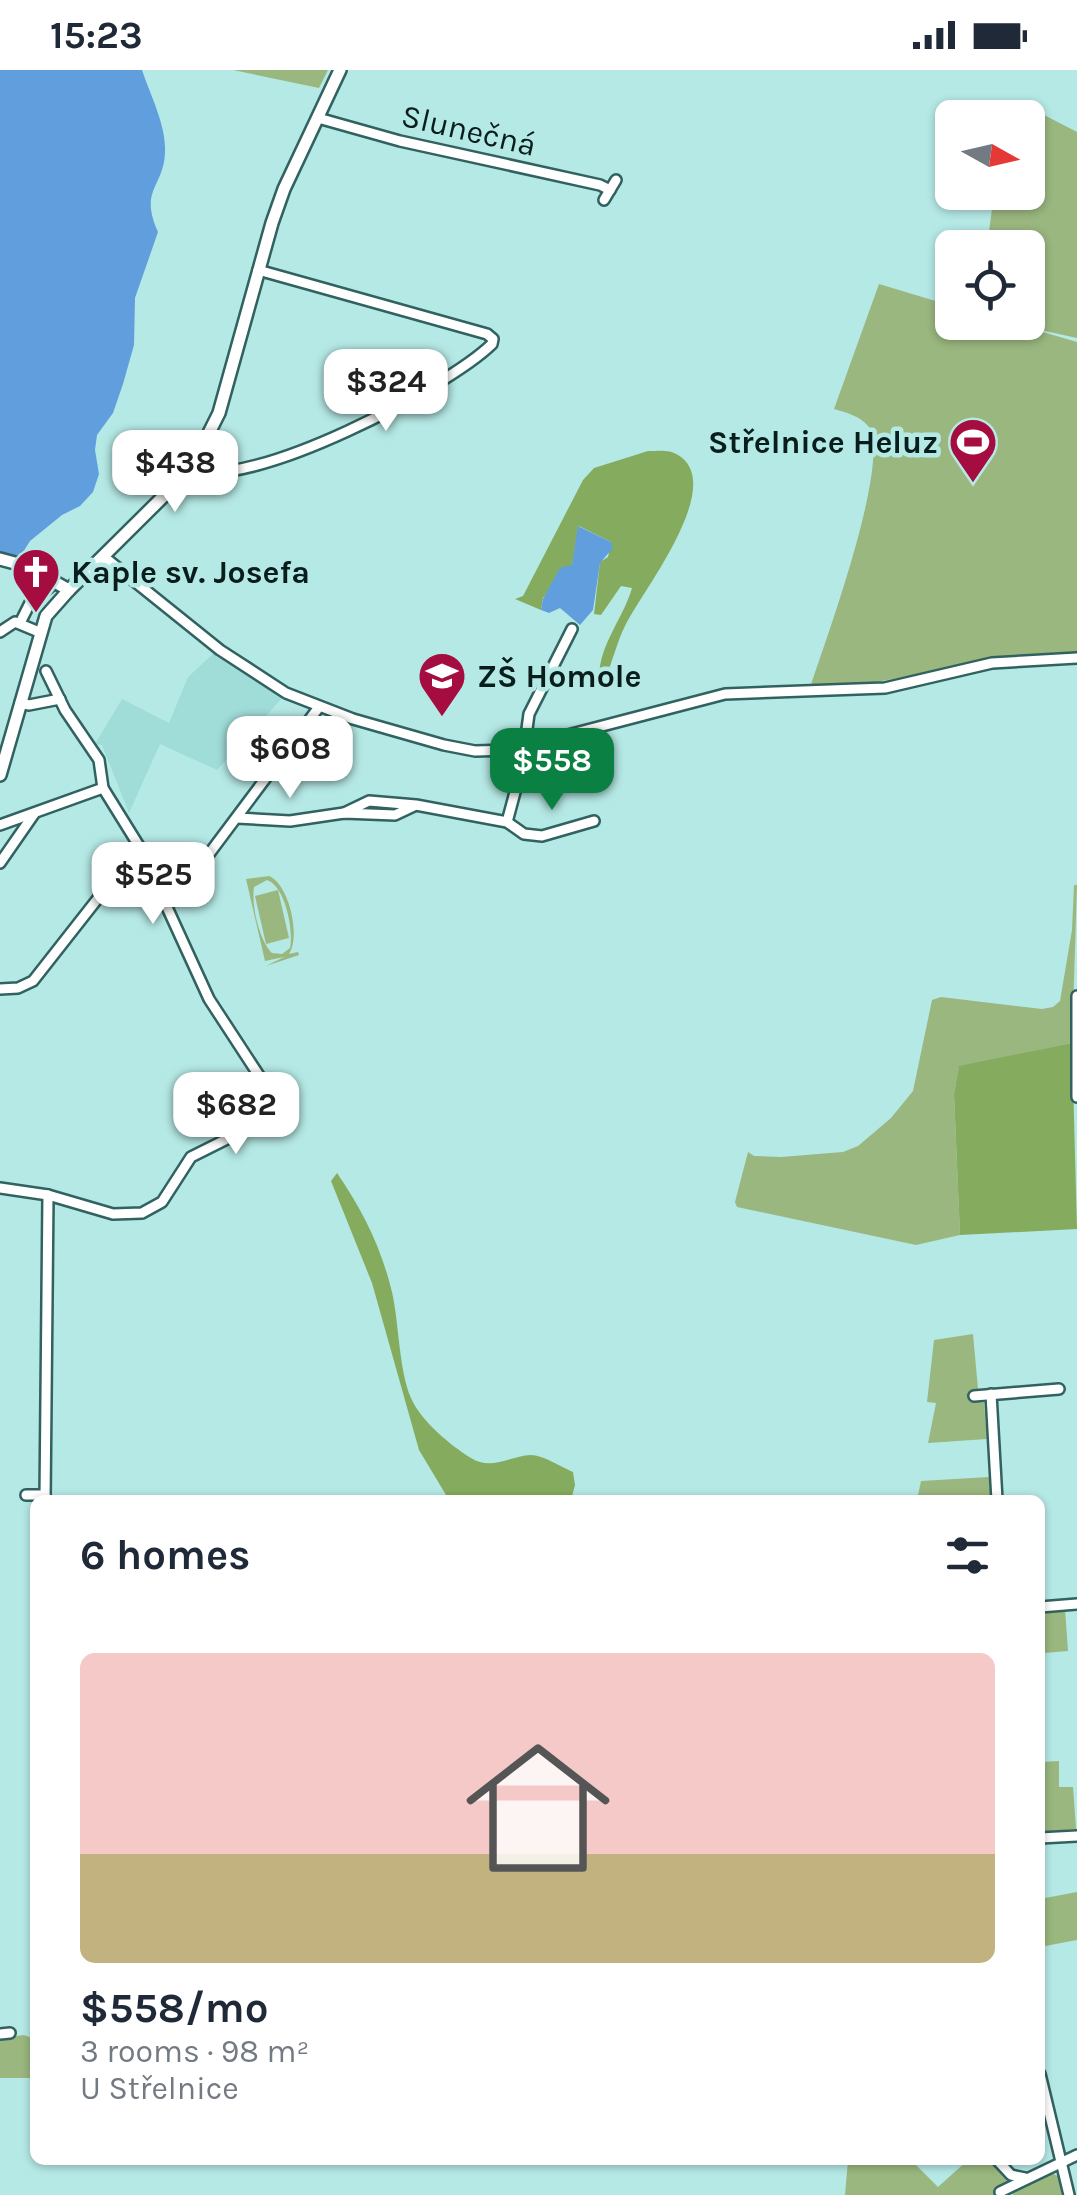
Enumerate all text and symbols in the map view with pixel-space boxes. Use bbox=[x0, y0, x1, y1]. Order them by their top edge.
text: 15:23 bbox=[50, 13, 143, 58]
street label: Slunečná bbox=[398, 97, 540, 164]
north arrow bbox=[935, 100, 1045, 210]
map controls bbox=[935, 100, 1045, 340]
button: locate bbox=[935, 230, 1045, 340]
pin: $324 bbox=[327, 349, 445, 434]
text: $324 bbox=[346, 363, 426, 400]
sports icon: Střelnice Heluz bbox=[947, 416, 999, 484]
place label: Střelnice Heluz bbox=[708, 424, 938, 461]
pin: $438 bbox=[116, 430, 234, 515]
text: $438 bbox=[134, 444, 216, 481]
church icon: Kaple sv. Josefa bbox=[10, 546, 62, 614]
place label: Kaple sv. Josefa bbox=[71, 554, 310, 591]
school or university icon: ZŠ Homole bbox=[416, 650, 468, 718]
place label: ZŠ Homole bbox=[477, 656, 641, 695]
pin: $608 bbox=[231, 716, 349, 801]
pin: $558 bbox=[493, 728, 611, 813]
text: $608 bbox=[249, 730, 331, 767]
text: $558 bbox=[512, 742, 592, 779]
pin: $525 bbox=[94, 842, 212, 927]
text: $525 bbox=[114, 856, 192, 893]
pin: $682 bbox=[177, 1072, 295, 1157]
text: $682 bbox=[195, 1086, 277, 1123]
icon: filters bbox=[940, 1528, 995, 1583]
text: 6 homes bbox=[80, 1530, 250, 1580]
icon: home bbox=[448, 1718, 628, 1898]
text: $558/mo bbox=[80, 1983, 268, 2033]
text: 3 rooms · 98 m² bbox=[80, 2033, 309, 2070]
text: U Střelnice bbox=[80, 2070, 239, 2107]

